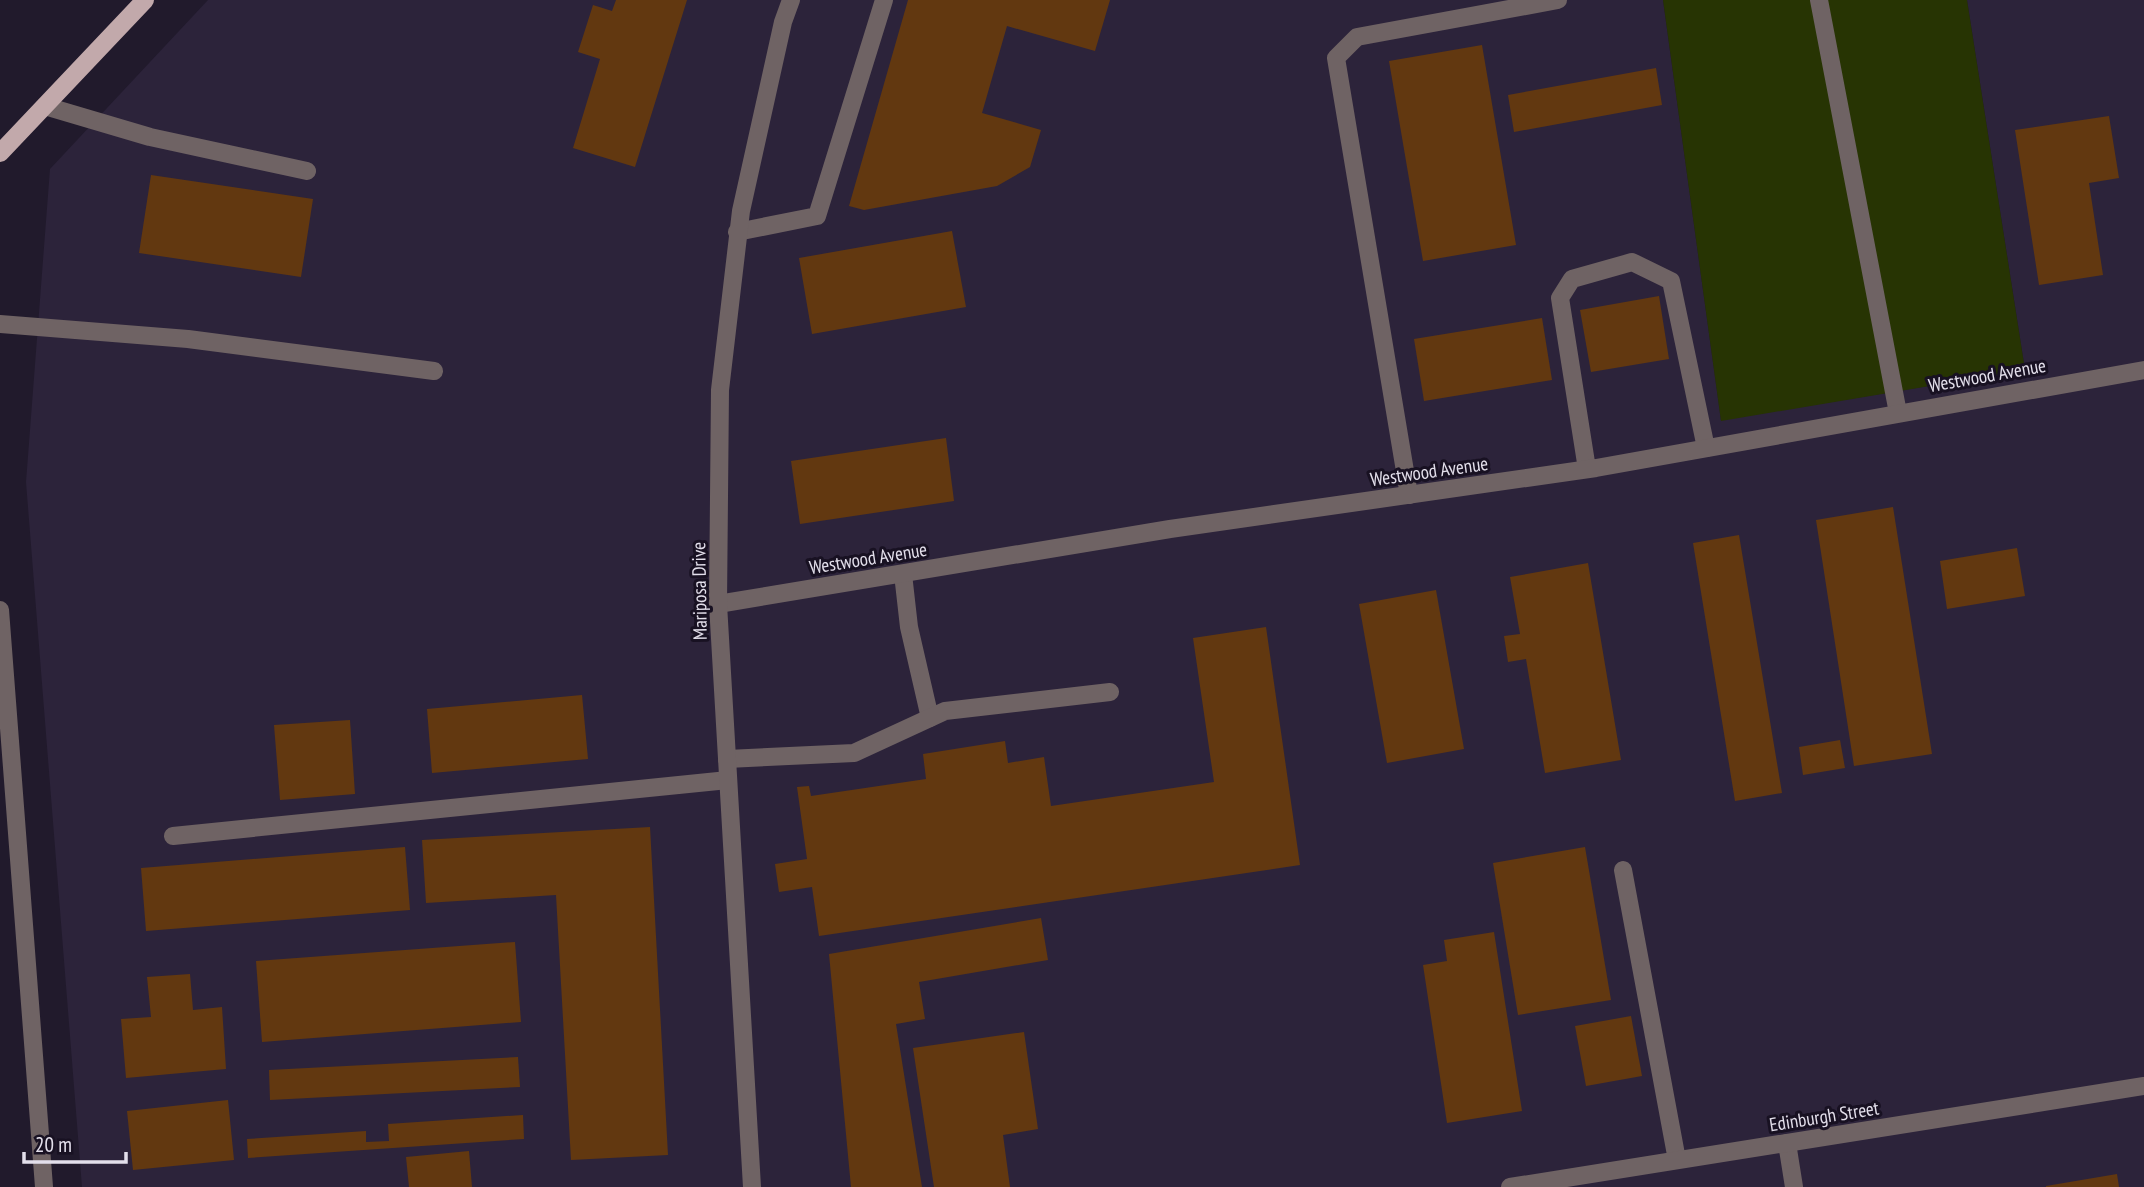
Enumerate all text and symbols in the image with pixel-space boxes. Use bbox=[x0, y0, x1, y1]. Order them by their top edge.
street label: Westwood Avenue bbox=[1926, 353, 2048, 397]
street label: Westwood Avenue bbox=[1368, 451, 1490, 491]
street label: Westwood Avenue bbox=[807, 537, 929, 579]
street label: Mariposa Drive bbox=[686, 542, 712, 640]
street label: Edinburgh Street bbox=[1768, 1095, 1881, 1136]
scale bar bbox=[24, 1120, 126, 1164]
text: 20 m bbox=[35, 1131, 72, 1158]

